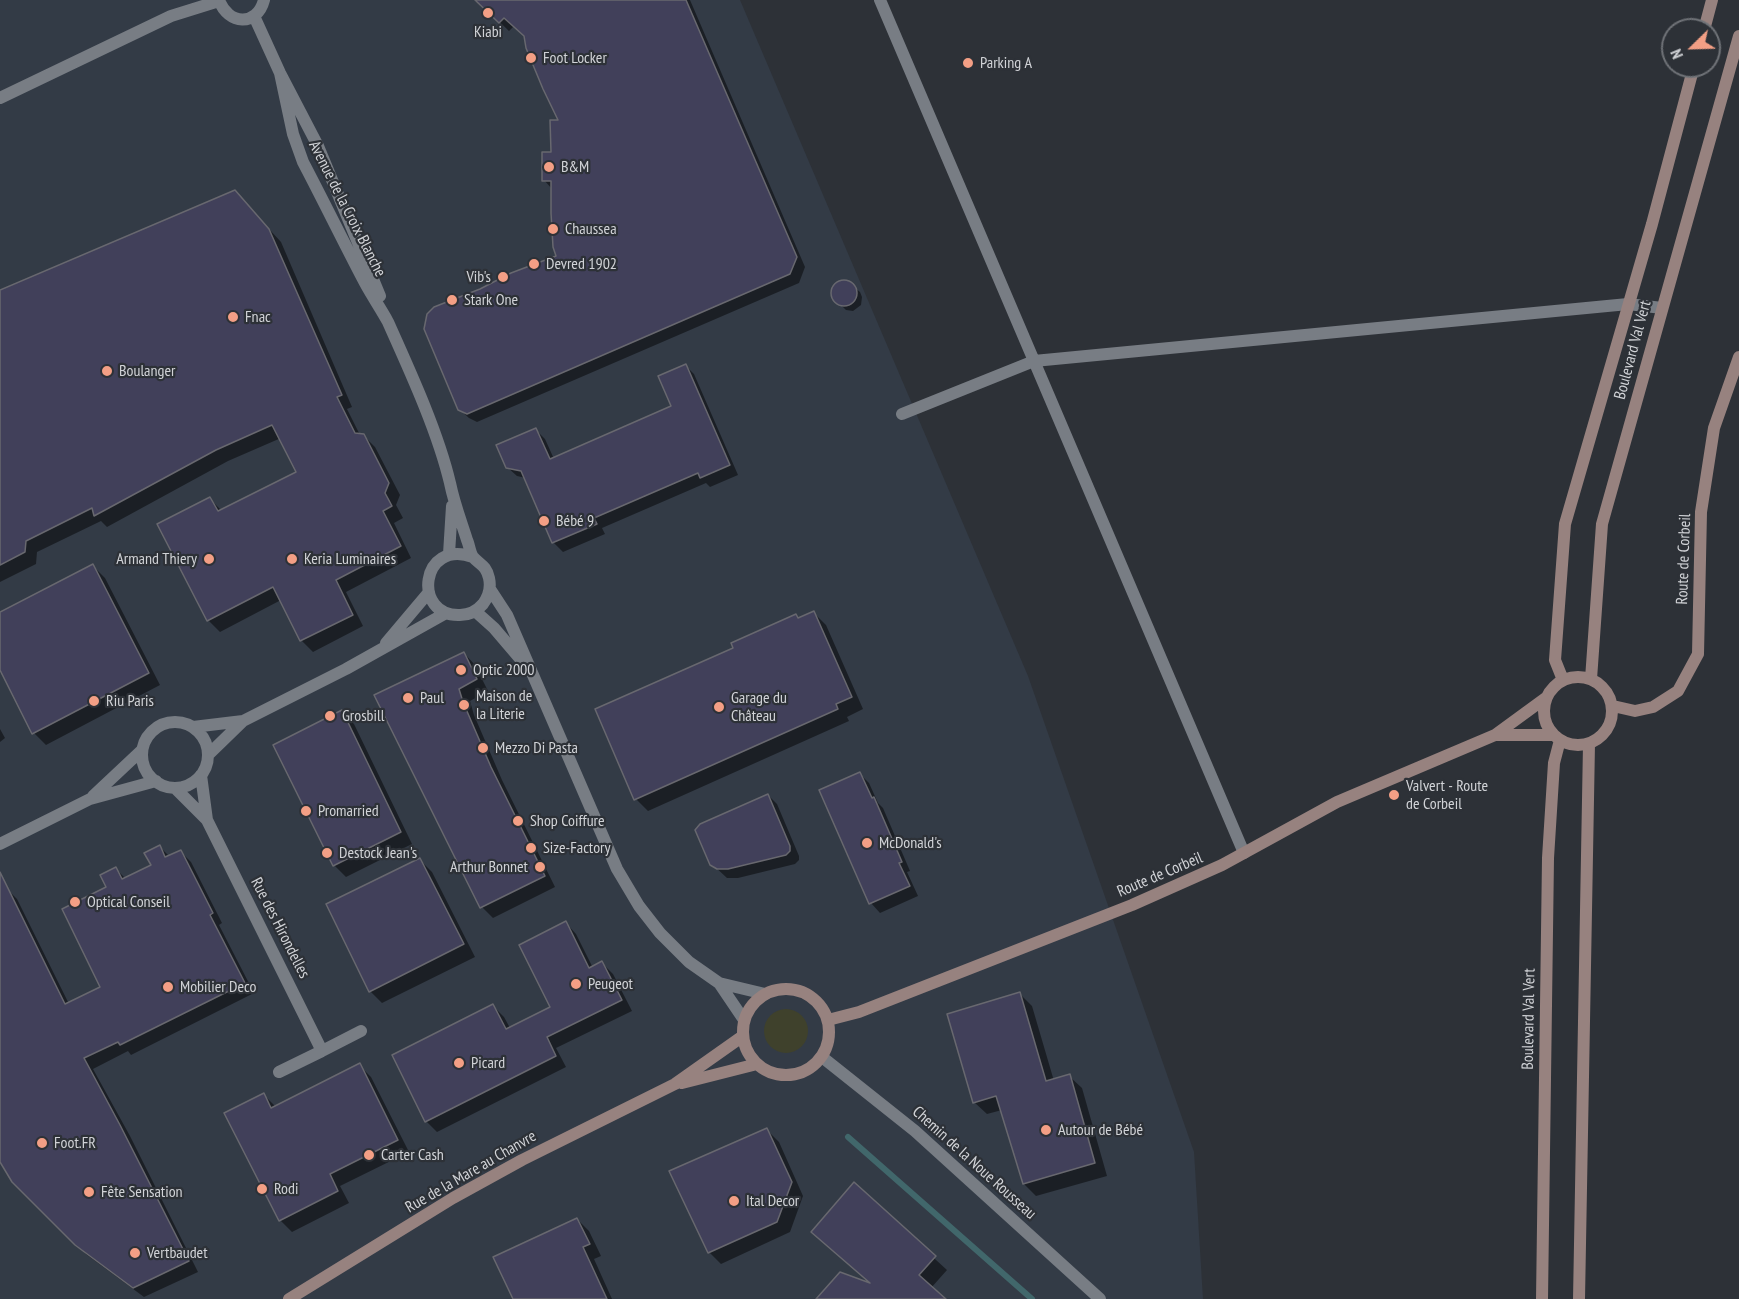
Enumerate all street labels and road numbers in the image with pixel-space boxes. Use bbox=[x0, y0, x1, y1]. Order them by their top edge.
street label: Avenue de la Croix Blanche bbox=[304, 138, 390, 280]
street label: Boulevard Val Vert bbox=[1611, 299, 1655, 401]
street label: Route de Corbeil bbox=[1673, 513, 1695, 605]
street label: Route de Corbeil bbox=[1114, 848, 1206, 902]
street label: Rue des Hirondelles bbox=[246, 874, 314, 982]
street label: Boulevard Val Vert bbox=[1519, 968, 1539, 1070]
street label: Chemin de la Noue Rousseau bbox=[908, 1102, 1040, 1224]
street label: Rue de la Mare au Chanvre bbox=[402, 1127, 540, 1217]

